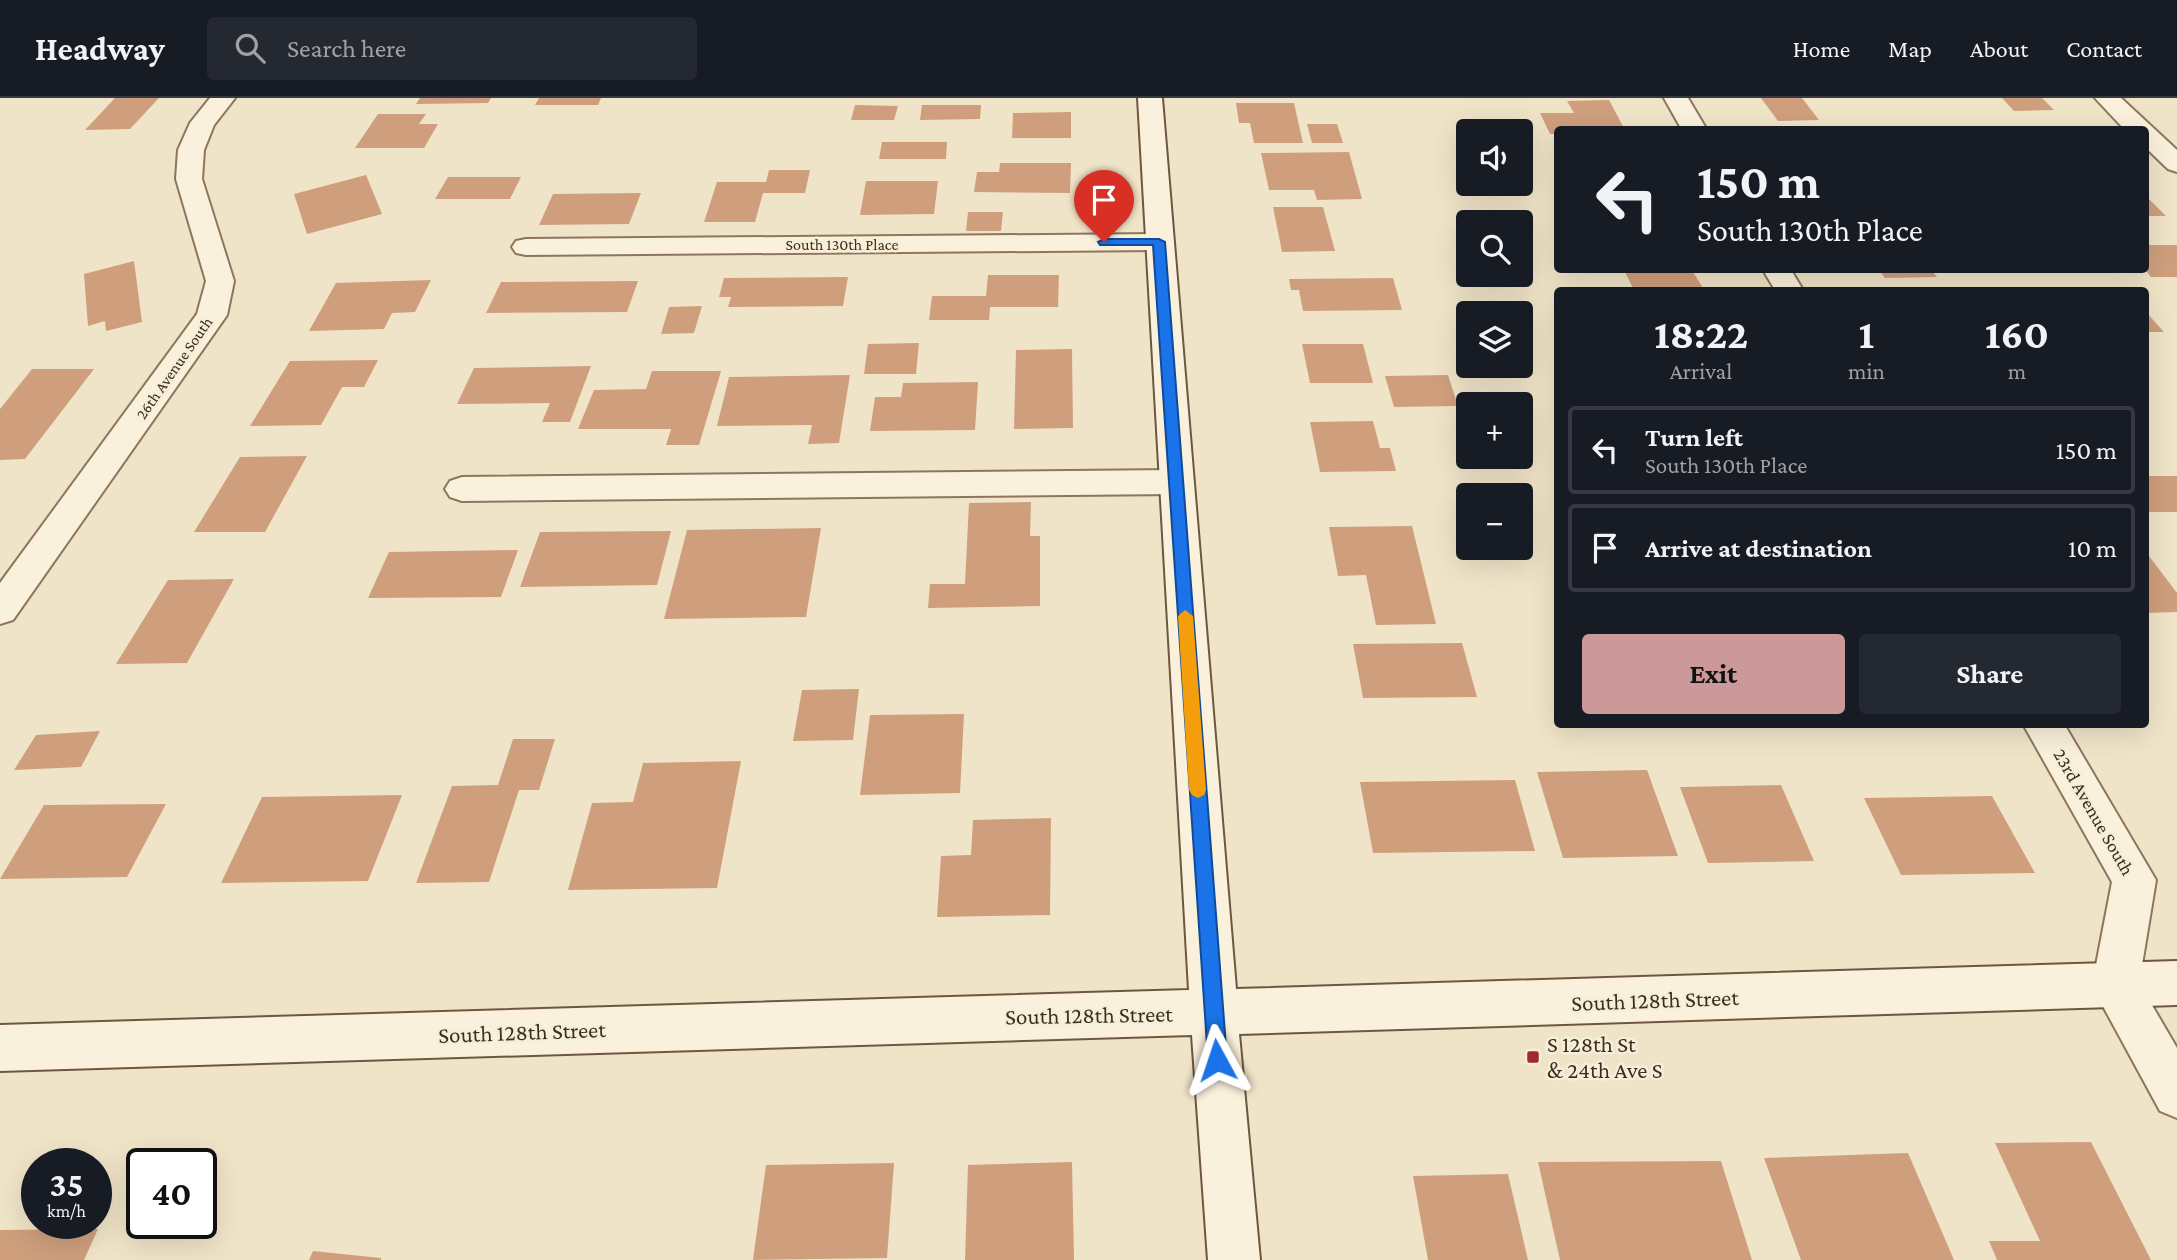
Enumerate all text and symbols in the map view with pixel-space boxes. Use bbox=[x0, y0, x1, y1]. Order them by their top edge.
search box bbox=[207, 17, 697, 80]
icon: search bbox=[231, 29, 269, 67]
text: Headway bbox=[35, 30, 165, 67]
text: Search here bbox=[287, 34, 406, 63]
text: Home bbox=[1793, 35, 1850, 62]
text: Map bbox=[1888, 35, 1932, 62]
text: About bbox=[1970, 35, 2028, 62]
text: Contact bbox=[2066, 35, 2142, 62]
map controls bbox=[1456, 119, 1533, 560]
button: sound bbox=[1456, 119, 1533, 196]
icon: left bbox=[1582, 154, 1673, 245]
text: 150 m bbox=[1697, 154, 1820, 209]
pin bbox=[1074, 170, 1134, 242]
icon: arrive bbox=[1085, 181, 1123, 219]
button: search bbox=[1456, 210, 1533, 287]
text: South 130th Place bbox=[1697, 212, 1923, 248]
street label: South 130th Place bbox=[786, 236, 898, 253]
button: layers bbox=[1456, 301, 1533, 378]
text: 18:22 bbox=[1654, 310, 1748, 357]
text: 1 bbox=[1859, 310, 1874, 357]
text: 160 bbox=[1985, 310, 2049, 357]
street label: 26th Avenue South bbox=[132, 313, 216, 422]
text: Arrival bbox=[1670, 358, 1732, 384]
text: min bbox=[1848, 358, 1885, 384]
text: m bbox=[2008, 358, 2026, 384]
button: + bbox=[1456, 392, 1533, 469]
text: Turn left bbox=[1645, 423, 1743, 452]
icon: left bbox=[1586, 431, 1624, 469]
text: 150 m bbox=[2056, 436, 2117, 465]
text: South 130th Place bbox=[1645, 452, 1807, 478]
button: − bbox=[1456, 483, 1533, 560]
icon: arrive bbox=[1586, 529, 1624, 567]
text: Arrive at destination bbox=[1645, 534, 1872, 563]
text: 10 m bbox=[2068, 534, 2117, 563]
button: Exit bbox=[1582, 634, 1845, 714]
button: Share bbox=[1859, 634, 2121, 714]
street label: 23rd Avenue South bbox=[2049, 745, 2139, 879]
street label: South 128th Street bbox=[1571, 984, 1740, 1016]
street label: South 128th Street bbox=[1005, 1001, 1173, 1029]
street label: South 128th Street bbox=[438, 1016, 607, 1048]
position arrow bbox=[1180, 1023, 1254, 1097]
place label: S 128th St & 24th Ave S bbox=[1547, 1031, 1662, 1083]
marker: S 128th St & 24th Ave S bbox=[1525, 1049, 1541, 1065]
speed limit sign: 40 bbox=[126, 1148, 217, 1239]
text: 35 bbox=[49, 1165, 84, 1204]
text: km/h bbox=[47, 1201, 86, 1221]

